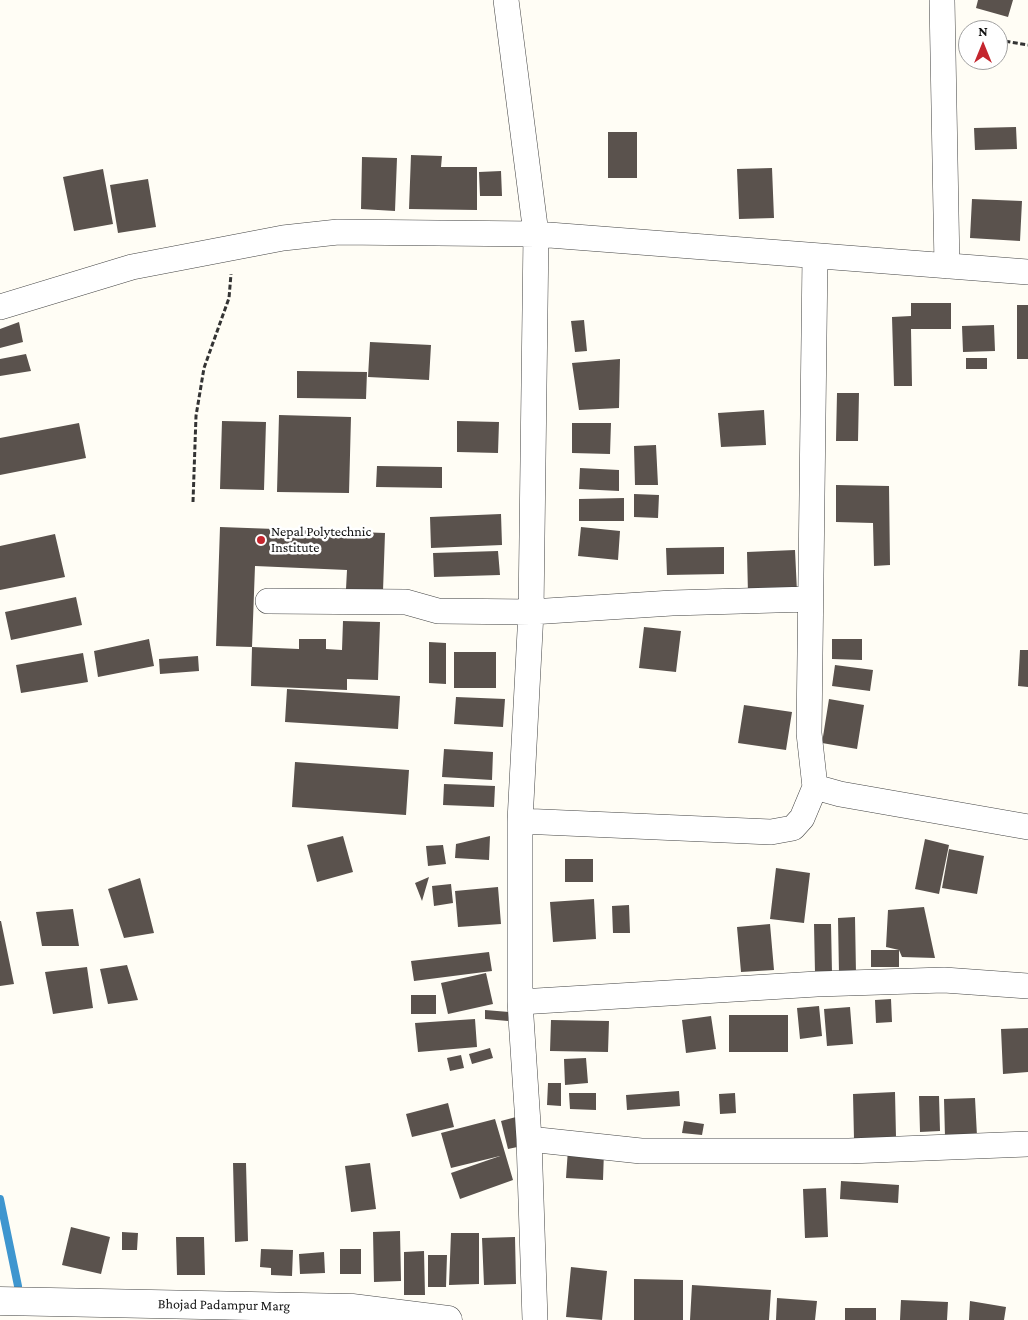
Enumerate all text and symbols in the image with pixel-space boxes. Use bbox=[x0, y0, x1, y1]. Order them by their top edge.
north arrow bbox=[958, 20, 1008, 70]
text: N bbox=[978, 23, 988, 39]
place label: Nepal Polytechnic Institute bbox=[271, 524, 371, 556]
marker: Nepal Polytechnic Institute bbox=[255, 534, 267, 546]
street label: Bhojad Padampur Marg bbox=[158, 1295, 290, 1315]

